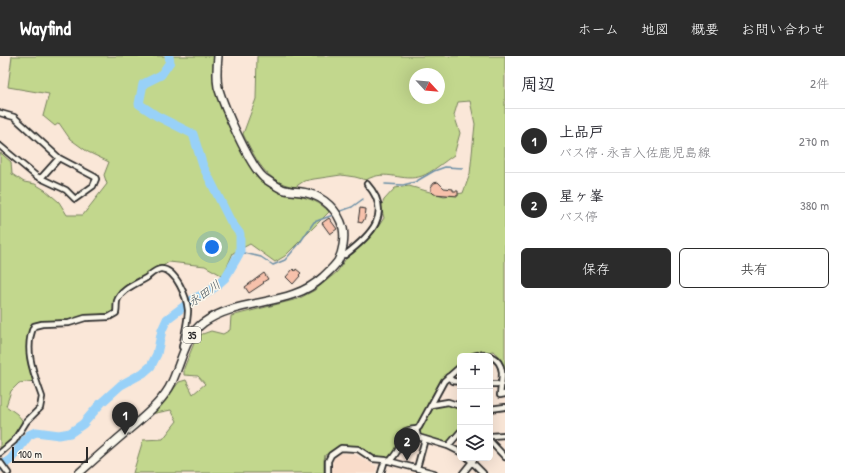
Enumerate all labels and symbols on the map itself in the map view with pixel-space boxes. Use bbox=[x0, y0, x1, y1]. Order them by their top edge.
north arrow bbox=[409, 68, 445, 104]
your location bbox=[202, 237, 222, 257]
water label: 永田川 bbox=[184, 276, 224, 310]
road number: 35 bbox=[183, 327, 201, 343]
pin: 1 bbox=[112, 402, 138, 435]
pin: 2 bbox=[394, 428, 420, 461]
scale bar bbox=[12, 445, 88, 464]

